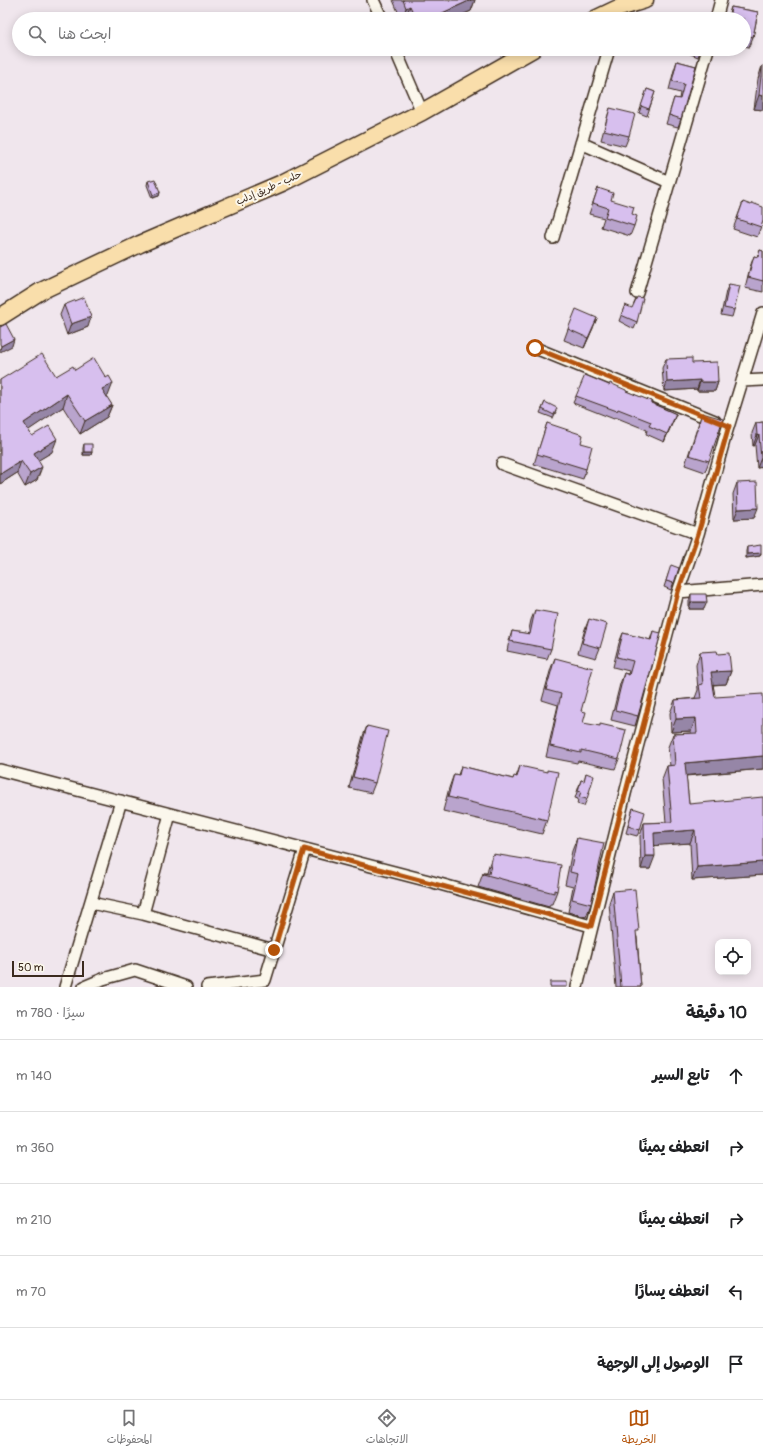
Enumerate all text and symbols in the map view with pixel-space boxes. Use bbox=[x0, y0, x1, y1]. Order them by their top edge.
search box bbox=[12, 12, 751, 56]
icon: search bbox=[26, 23, 48, 45]
text: ابحث هنا bbox=[58, 25, 111, 44]
street label: حلب - طريق إدلب bbox=[234, 168, 304, 209]
route start bbox=[526, 339, 544, 357]
map controls bbox=[715, 939, 751, 975]
button: locate bbox=[715, 939, 751, 975]
route end bbox=[265, 941, 283, 959]
scale bar bbox=[12, 959, 84, 978]
text: 50 m bbox=[18, 961, 44, 974]
text: 10 دقيقة bbox=[686, 1002, 747, 1023]
text: سيرًا · 780 m bbox=[16, 1005, 85, 1021]
icon: ahead bbox=[725, 1065, 747, 1087]
text: تابع السير bbox=[652, 1066, 709, 1085]
text: 140 m bbox=[16, 1068, 52, 1084]
icon: right bbox=[725, 1137, 747, 1159]
text: انعطف يمينًا bbox=[639, 1138, 709, 1157]
text: 360 m bbox=[16, 1140, 54, 1156]
icon: right bbox=[725, 1209, 747, 1231]
text: انعطف يمينًا bbox=[639, 1210, 709, 1229]
text: 210 m bbox=[16, 1212, 52, 1228]
icon: left bbox=[725, 1281, 747, 1303]
text: انعطف يسارًا bbox=[635, 1282, 709, 1301]
text: 70 m bbox=[16, 1284, 46, 1300]
icon: arrive bbox=[725, 1353, 747, 1375]
text: الوصول إلى الوجهة bbox=[597, 1354, 709, 1373]
tab: المحفوظات bbox=[107, 1407, 152, 1449]
tab: الاتجاهات bbox=[366, 1407, 408, 1449]
tab: الخريطة bbox=[622, 1407, 656, 1449]

